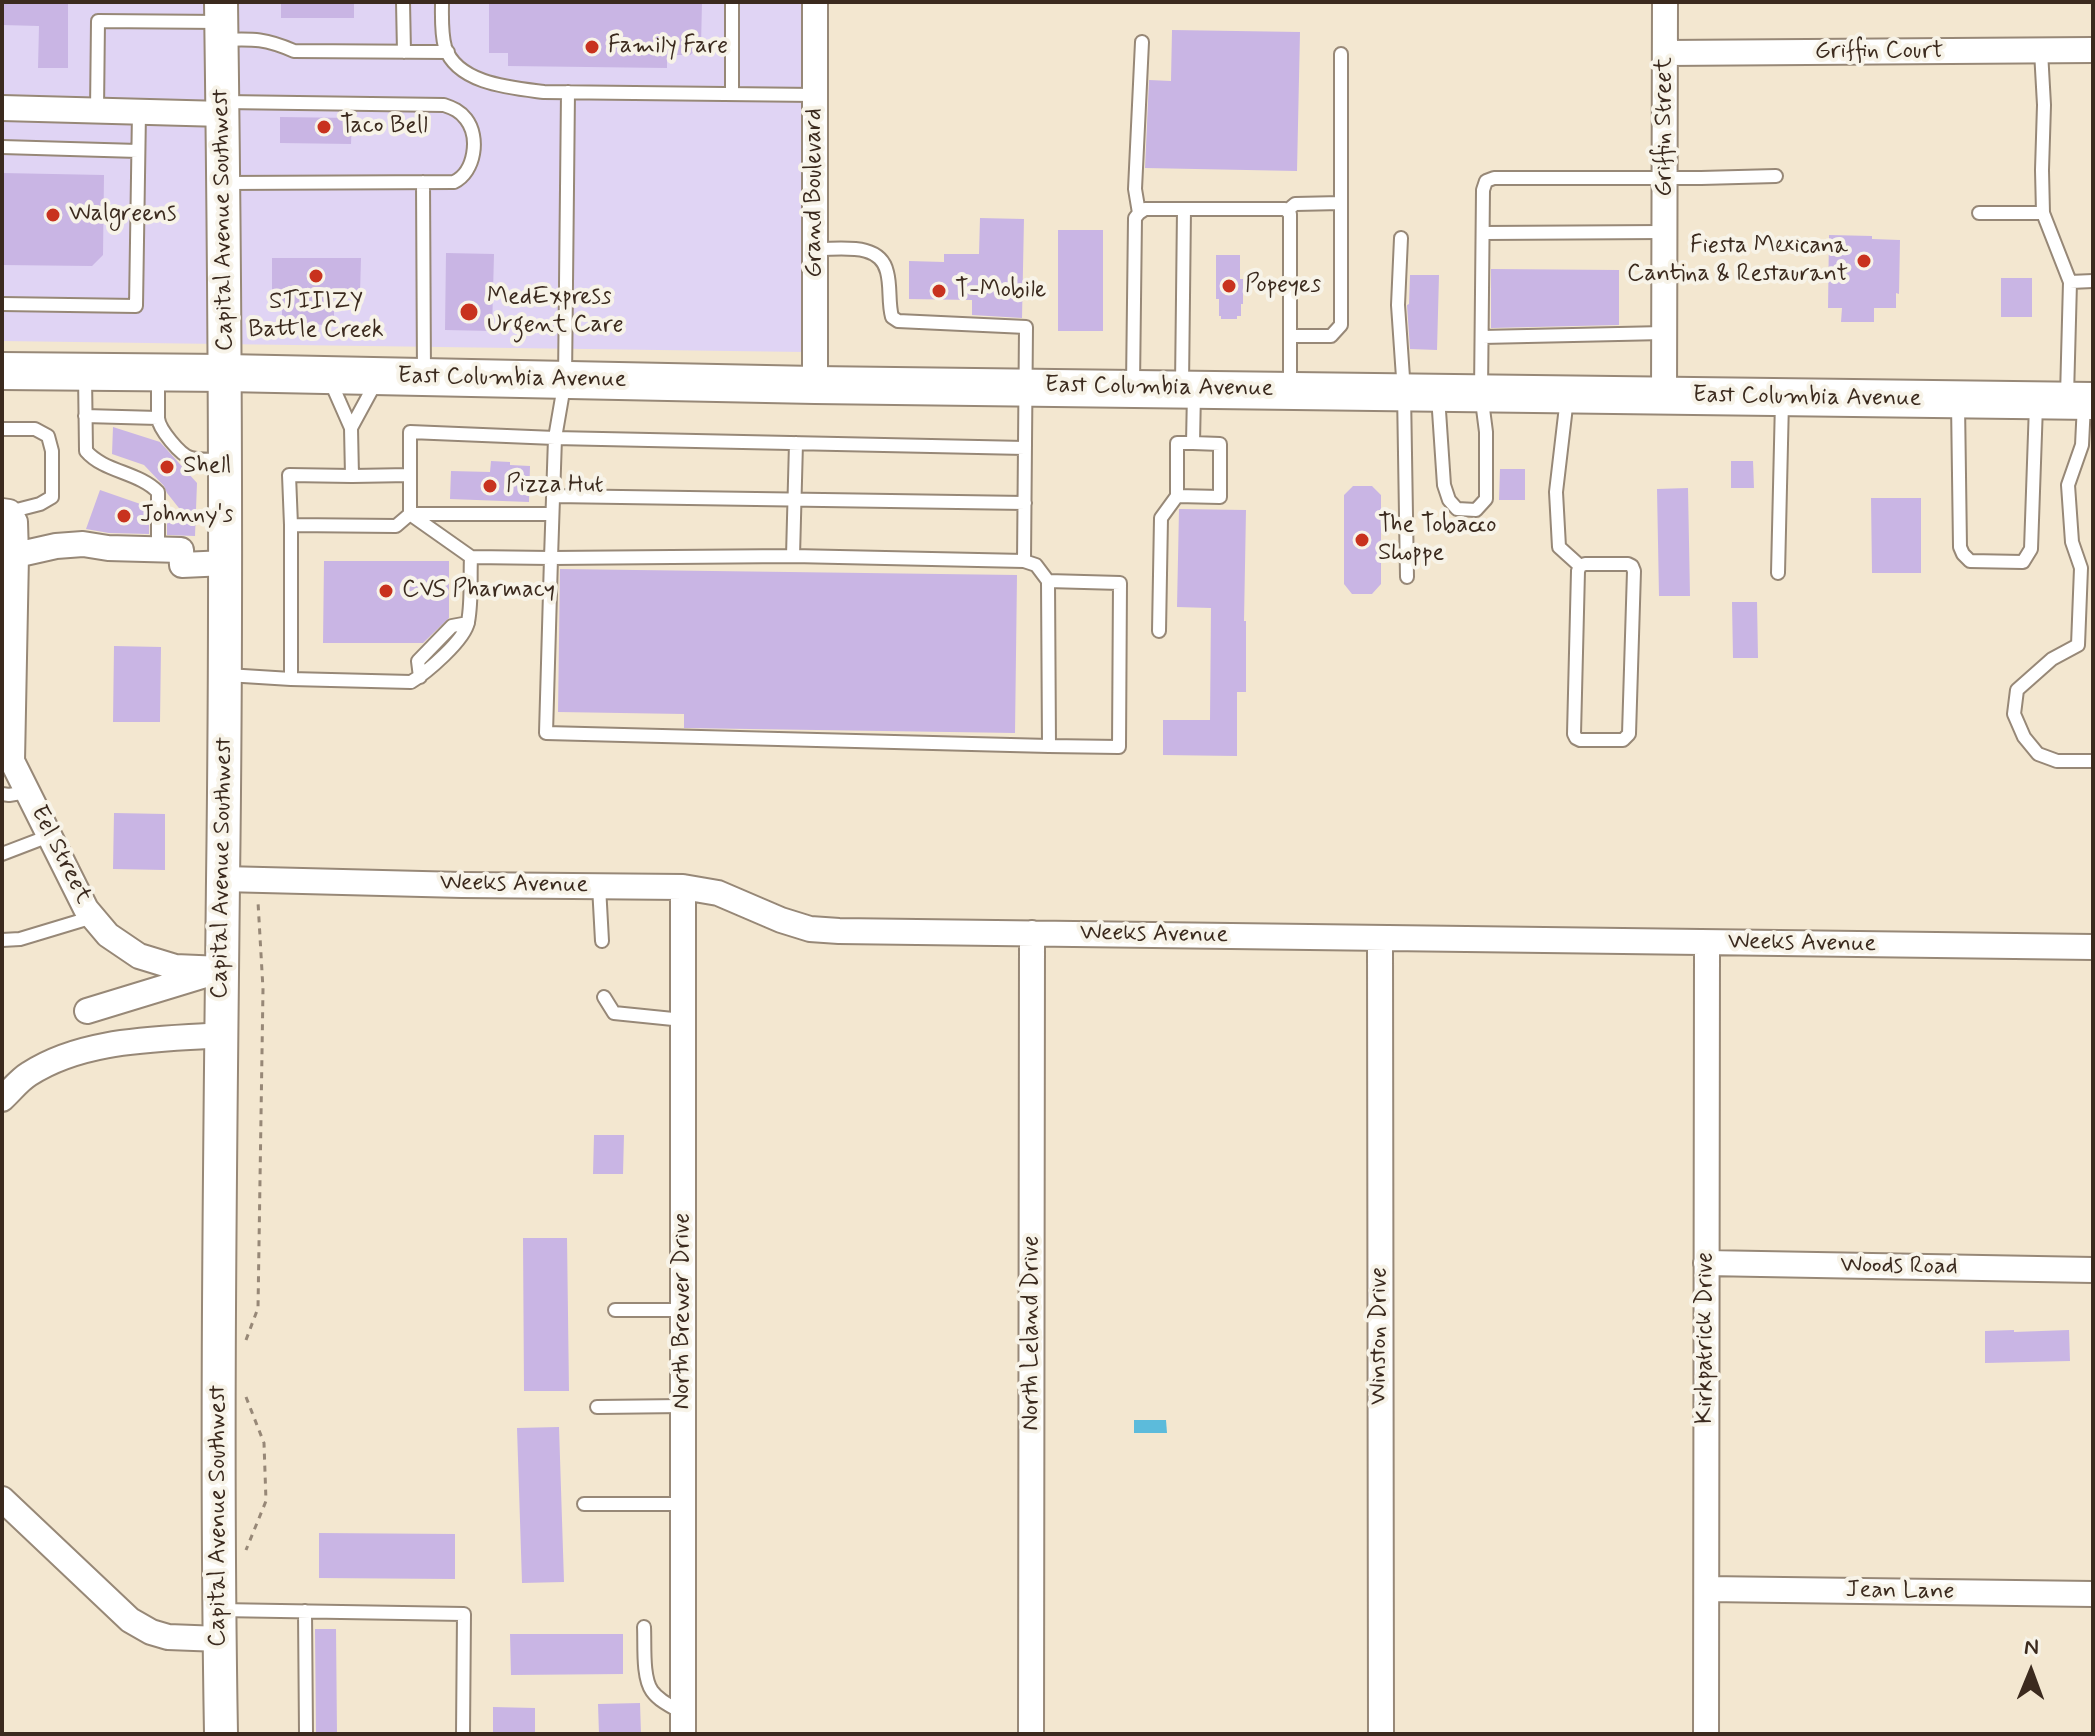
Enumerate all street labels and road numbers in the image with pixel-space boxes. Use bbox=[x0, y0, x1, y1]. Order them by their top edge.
street label: Griffin Court bbox=[1815, 38, 1943, 66]
street label: Griffin Street bbox=[1651, 57, 1679, 197]
street label: Capital Avenue Southwest bbox=[207, 89, 241, 351]
street label: Grand Boulevard bbox=[801, 108, 829, 278]
street label: East Columbia Avenue bbox=[397, 363, 627, 395]
street label: East Columbia Avenue bbox=[1044, 372, 1274, 404]
street label: East Columbia Avenue bbox=[1692, 382, 1922, 414]
street label: Capital Avenue Southwest bbox=[206, 737, 240, 999]
street label: Eel Street bbox=[23, 801, 97, 909]
street label: Weeks Avenue bbox=[440, 869, 588, 901]
street label: Weeks Avenue bbox=[1080, 919, 1228, 951]
street label: Weeks Avenue bbox=[1728, 928, 1876, 960]
street label: North Brewer Drive bbox=[669, 1213, 697, 1409]
street label: North Leland Drive bbox=[1018, 1235, 1046, 1431]
street label: Kirkpatrick Drive bbox=[1692, 1252, 1720, 1424]
street label: Woods Road bbox=[1840, 1252, 1958, 1282]
street label: Winston Drive bbox=[1366, 1267, 1394, 1405]
street label: Capital Avenue Southwest bbox=[205, 1385, 233, 1647]
street label: Jean Lane bbox=[1845, 1577, 1955, 1607]

